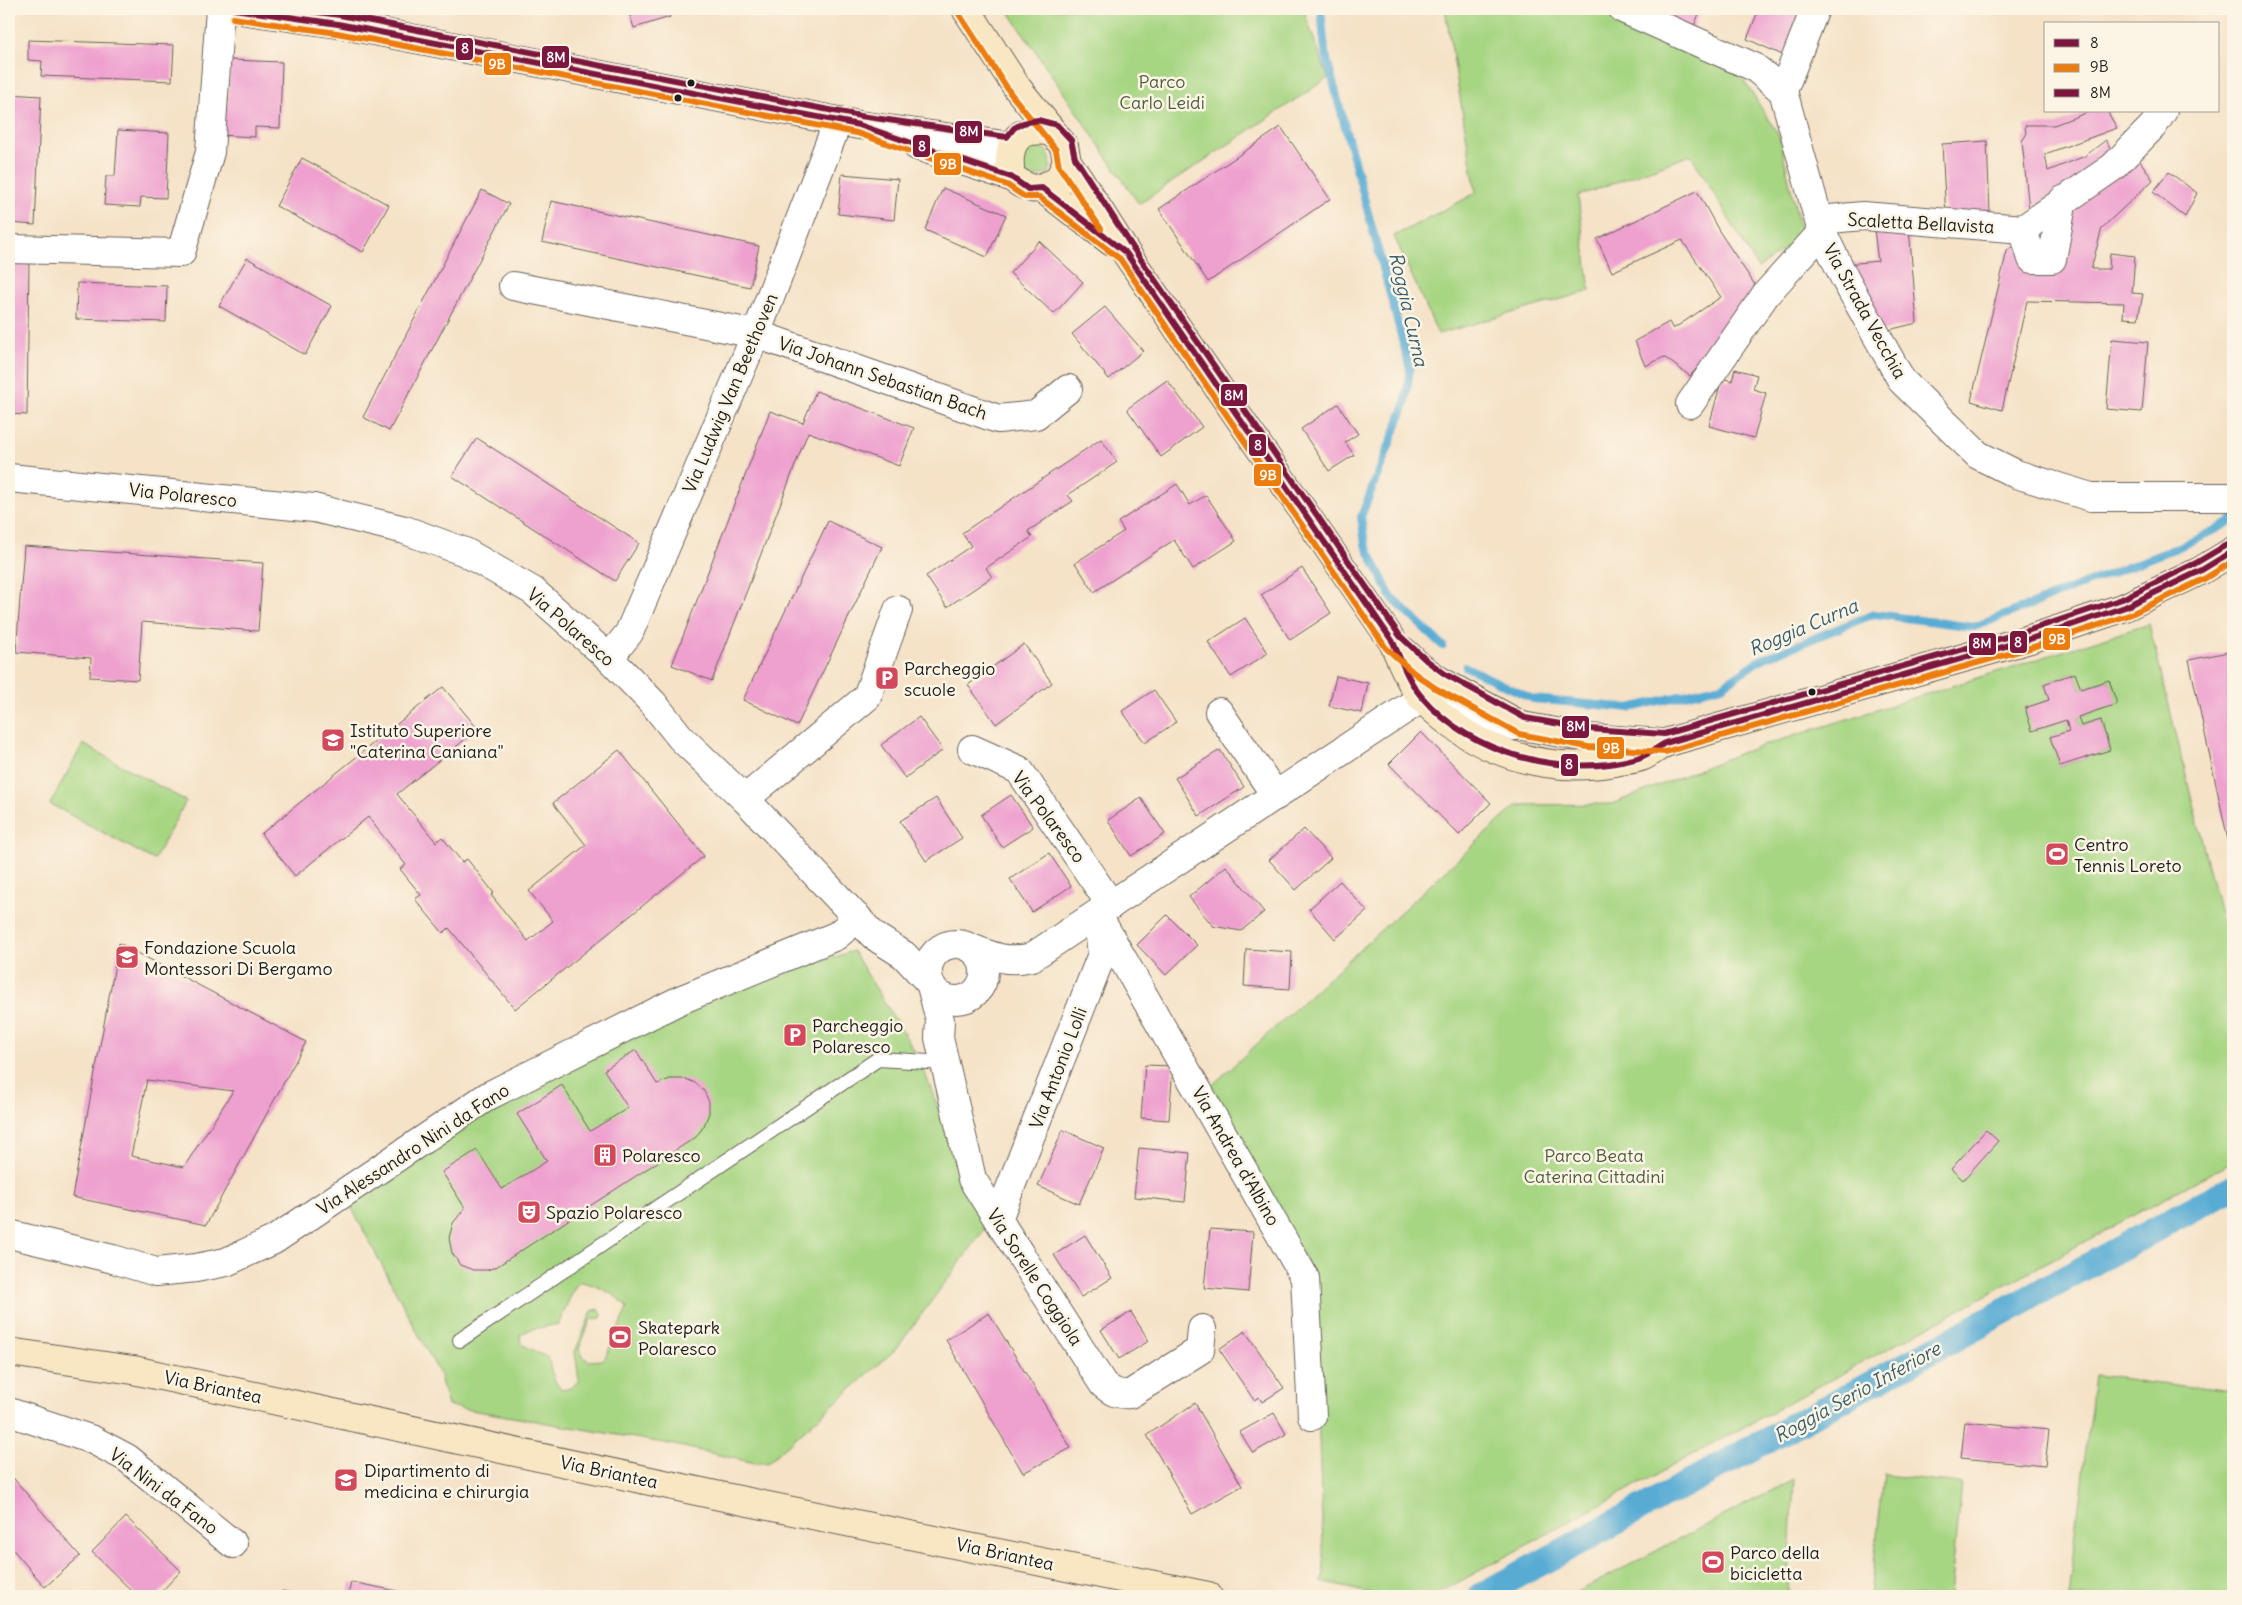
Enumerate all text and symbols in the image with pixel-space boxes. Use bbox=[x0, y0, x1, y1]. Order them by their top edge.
legend bbox=[2044, 22, 2220, 112]
text: 8 bbox=[2090, 33, 2099, 52]
line badge: 8 bbox=[455, 37, 474, 61]
text: 8 bbox=[461, 39, 469, 57]
line badge: 8M bbox=[541, 45, 570, 69]
text: 8M bbox=[546, 48, 566, 66]
line badge: 9B bbox=[483, 52, 512, 76]
text: 9B bbox=[488, 55, 506, 73]
text: 9B bbox=[2090, 57, 2109, 76]
park label: Parco Carlo Leidi bbox=[1119, 70, 1205, 114]
unlabelled marker bbox=[686, 78, 696, 88]
text: 8M bbox=[2090, 83, 2111, 102]
unlabelled marker bbox=[673, 93, 683, 103]
line badge: 8M bbox=[954, 120, 983, 144]
text: 8M bbox=[959, 122, 979, 140]
line badge: 8 bbox=[912, 134, 931, 158]
text: 8 bbox=[918, 137, 926, 155]
line badge: 9B bbox=[933, 152, 962, 176]
text: 9B bbox=[939, 155, 957, 173]
street label: Scaletta Bellavista bbox=[1847, 208, 1995, 238]
street label: Via Strada Vecchia bbox=[1818, 239, 1912, 383]
water label: Roggia Curna bbox=[1384, 250, 1434, 370]
street label: Via Ludwig Van Beethoven bbox=[677, 290, 783, 496]
street label: Via Johann Sebastian Bach bbox=[775, 331, 991, 425]
line badge: 8M bbox=[1220, 383, 1248, 407]
text: 8M bbox=[1224, 386, 1244, 404]
line badge: 8 bbox=[1248, 433, 1267, 457]
text: 8 bbox=[1254, 436, 1262, 454]
line badge: 9B bbox=[1253, 463, 1282, 487]
text: 9B bbox=[1259, 466, 1277, 484]
street label: Via Polaresco bbox=[128, 478, 238, 512]
street label: Via Polaresco bbox=[523, 583, 619, 671]
water label: Roggia Curna bbox=[1745, 593, 1862, 661]
line badge: 9B bbox=[2042, 627, 2071, 651]
line badge: 8 bbox=[2009, 630, 2028, 654]
text: 9B bbox=[2048, 630, 2066, 648]
line badge: 8M bbox=[1968, 632, 1997, 656]
text: 8 bbox=[2014, 633, 2022, 651]
text: 8M bbox=[1972, 634, 1992, 652]
place label: Parcheggio scuole bbox=[904, 657, 995, 701]
parking icon: Parcheggio scuole bbox=[874, 665, 900, 691]
unlabelled marker bbox=[1807, 687, 1817, 697]
line badge: 8M bbox=[1561, 715, 1590, 739]
text: 8M bbox=[1566, 717, 1586, 735]
place label: Istituto Superiore "Caterina Caniana" bbox=[350, 719, 504, 763]
school or university icon: Istituto Superiore "Caterina Caniana" bbox=[320, 727, 346, 753]
line badge: 9B bbox=[1596, 736, 1625, 760]
text: 9B bbox=[1602, 739, 1620, 757]
line badge: 8 bbox=[1560, 753, 1579, 777]
text: 8 bbox=[1565, 755, 1573, 773]
street label: Via Polaresco bbox=[1007, 767, 1091, 867]
place label: Centro Tennis Loreto bbox=[2074, 833, 2182, 877]
sports icon: Centro Tennis Loreto bbox=[2044, 841, 2070, 867]
place label: Fondazione Scuola Montessori Di Bergamo bbox=[144, 936, 333, 980]
school or university icon: Fondazione Scuola Montessori Di Bergamo bbox=[114, 944, 140, 970]
street label: Via Antonio Lolli bbox=[1024, 1004, 1092, 1132]
place label: Parcheggio Polaresco bbox=[812, 1014, 903, 1058]
parking icon: Parcheggio Polaresco bbox=[782, 1022, 808, 1048]
street label: Via Alessandro Nini da Fano bbox=[312, 1078, 514, 1220]
street label: Via Andrea d'Albino bbox=[1187, 1082, 1285, 1230]
building icon: Polaresco bbox=[592, 1142, 618, 1168]
place label: Polaresco bbox=[622, 1144, 701, 1167]
park label: Parco Beata Caterina Cittadini bbox=[1523, 1144, 1665, 1188]
theatre icon: Spazio Polaresco bbox=[516, 1199, 542, 1225]
place label: Spazio Polaresco bbox=[546, 1201, 682, 1224]
street label: Via Sorelle Coggiola bbox=[982, 1204, 1088, 1350]
place label: Skatepark Polaresco bbox=[638, 1316, 720, 1360]
sports icon: Skatepark Polaresco bbox=[607, 1324, 633, 1350]
water label: Roggia Serio Inferiore bbox=[1770, 1335, 1946, 1448]
street label: Via Briantea bbox=[162, 1365, 264, 1409]
street label: Via Nini da Fano bbox=[105, 1443, 223, 1539]
street label: Via Briantea bbox=[558, 1450, 660, 1494]
place label: Dipartimento di medicina e chirurgia bbox=[364, 1459, 529, 1503]
school or university icon: Dipartimento di medicina e chirurgia bbox=[333, 1467, 359, 1493]
street label: Via Briantea bbox=[954, 1532, 1056, 1576]
place label: Parco della bicicletta bbox=[1730, 1541, 1820, 1585]
sports icon: Parco della bicicletta bbox=[1700, 1549, 1726, 1575]

